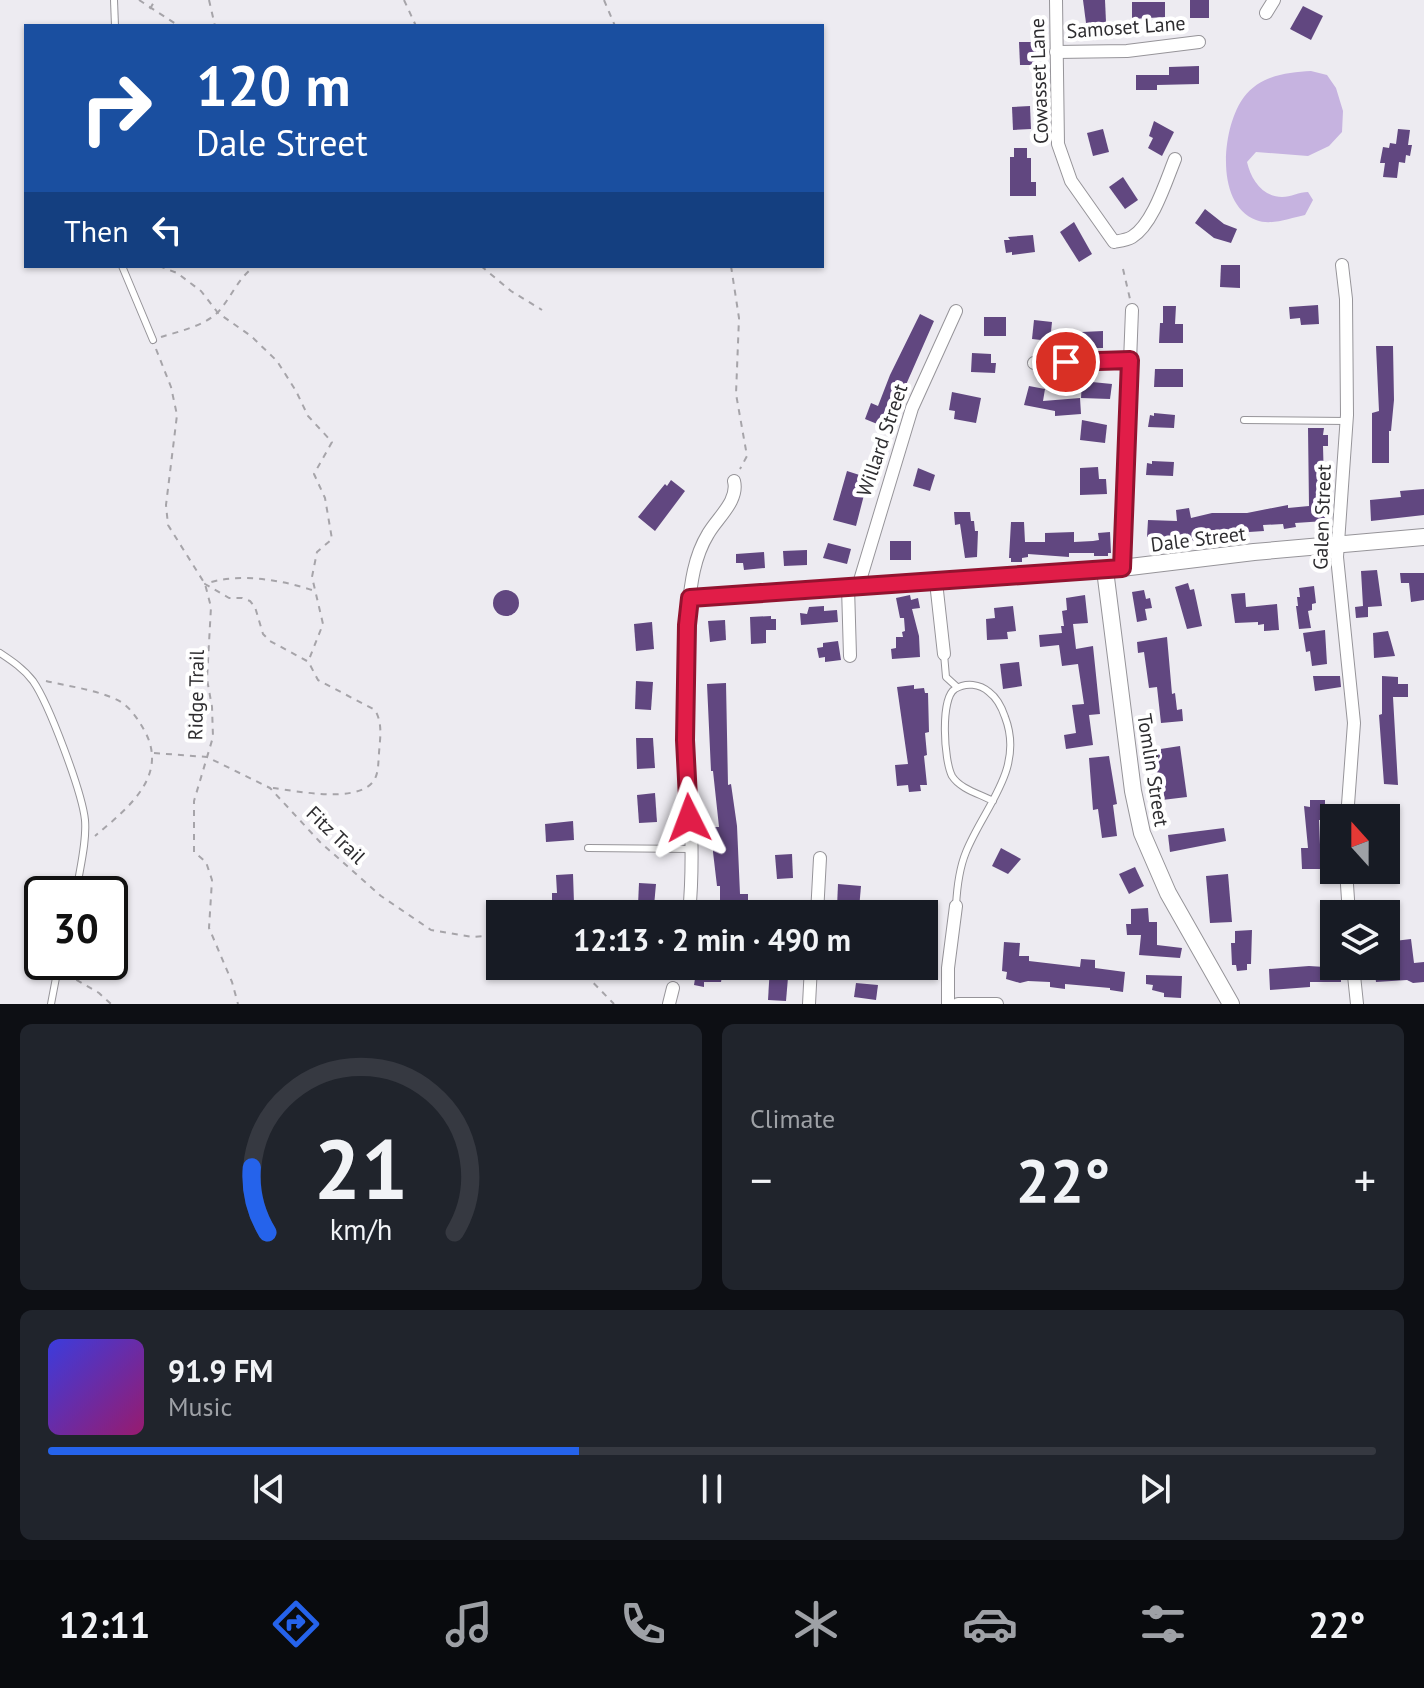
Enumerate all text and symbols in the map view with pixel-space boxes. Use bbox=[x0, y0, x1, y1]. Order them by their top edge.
street label: Samoset Lane bbox=[1066, 10, 1186, 44]
street label: Cowasset Lane bbox=[1024, 18, 1054, 144]
text: 120 m bbox=[196, 49, 351, 121]
icon: right bbox=[64, 56, 168, 160]
text: Dale Street bbox=[196, 119, 368, 166]
icon: left bbox=[145, 208, 189, 252]
text: Then bbox=[64, 211, 129, 250]
pin bbox=[1032, 328, 1100, 396]
icon: arrive bbox=[1044, 340, 1088, 384]
street label: Willard Street bbox=[851, 380, 913, 500]
street label: Galen Street bbox=[1307, 464, 1337, 570]
street label: Dale Street bbox=[1149, 520, 1247, 558]
street label: Ridge Trail bbox=[182, 649, 210, 741]
street label: Tomlin Street bbox=[1131, 712, 1175, 829]
position arrow bbox=[647, 776, 731, 860]
street label: Fitz Trail bbox=[301, 800, 371, 870]
north arrow bbox=[1320, 804, 1400, 884]
map controls bbox=[1320, 804, 1400, 980]
speed limit sign: 30 bbox=[24, 876, 128, 980]
button: layers bbox=[1320, 900, 1400, 980]
text: 12:13 · 2 min · 490 m bbox=[573, 920, 851, 959]
text: Climate bbox=[750, 1102, 835, 1135]
text: 21 bbox=[314, 1114, 408, 1222]
text: 22° bbox=[1016, 1141, 1110, 1219]
text: − bbox=[750, 1151, 772, 1208]
text: + bbox=[1354, 1151, 1376, 1208]
text: km/h bbox=[330, 1211, 392, 1248]
text: 91.9 FM bbox=[168, 1351, 273, 1390]
text: Music bbox=[168, 1390, 232, 1423]
icon: previous bbox=[247, 1467, 291, 1511]
icon: pause bbox=[690, 1467, 734, 1511]
icon: next bbox=[1133, 1467, 1177, 1511]
icon: directions bbox=[268, 1596, 324, 1652]
icon: music bbox=[441, 1596, 497, 1652]
icon: phone bbox=[615, 1596, 671, 1652]
icon: climate bbox=[788, 1596, 844, 1652]
icon: car bbox=[962, 1596, 1018, 1652]
icon: filters bbox=[1135, 1596, 1191, 1652]
text: 12:11 bbox=[59, 1601, 150, 1648]
text: 22° bbox=[1309, 1601, 1365, 1648]

